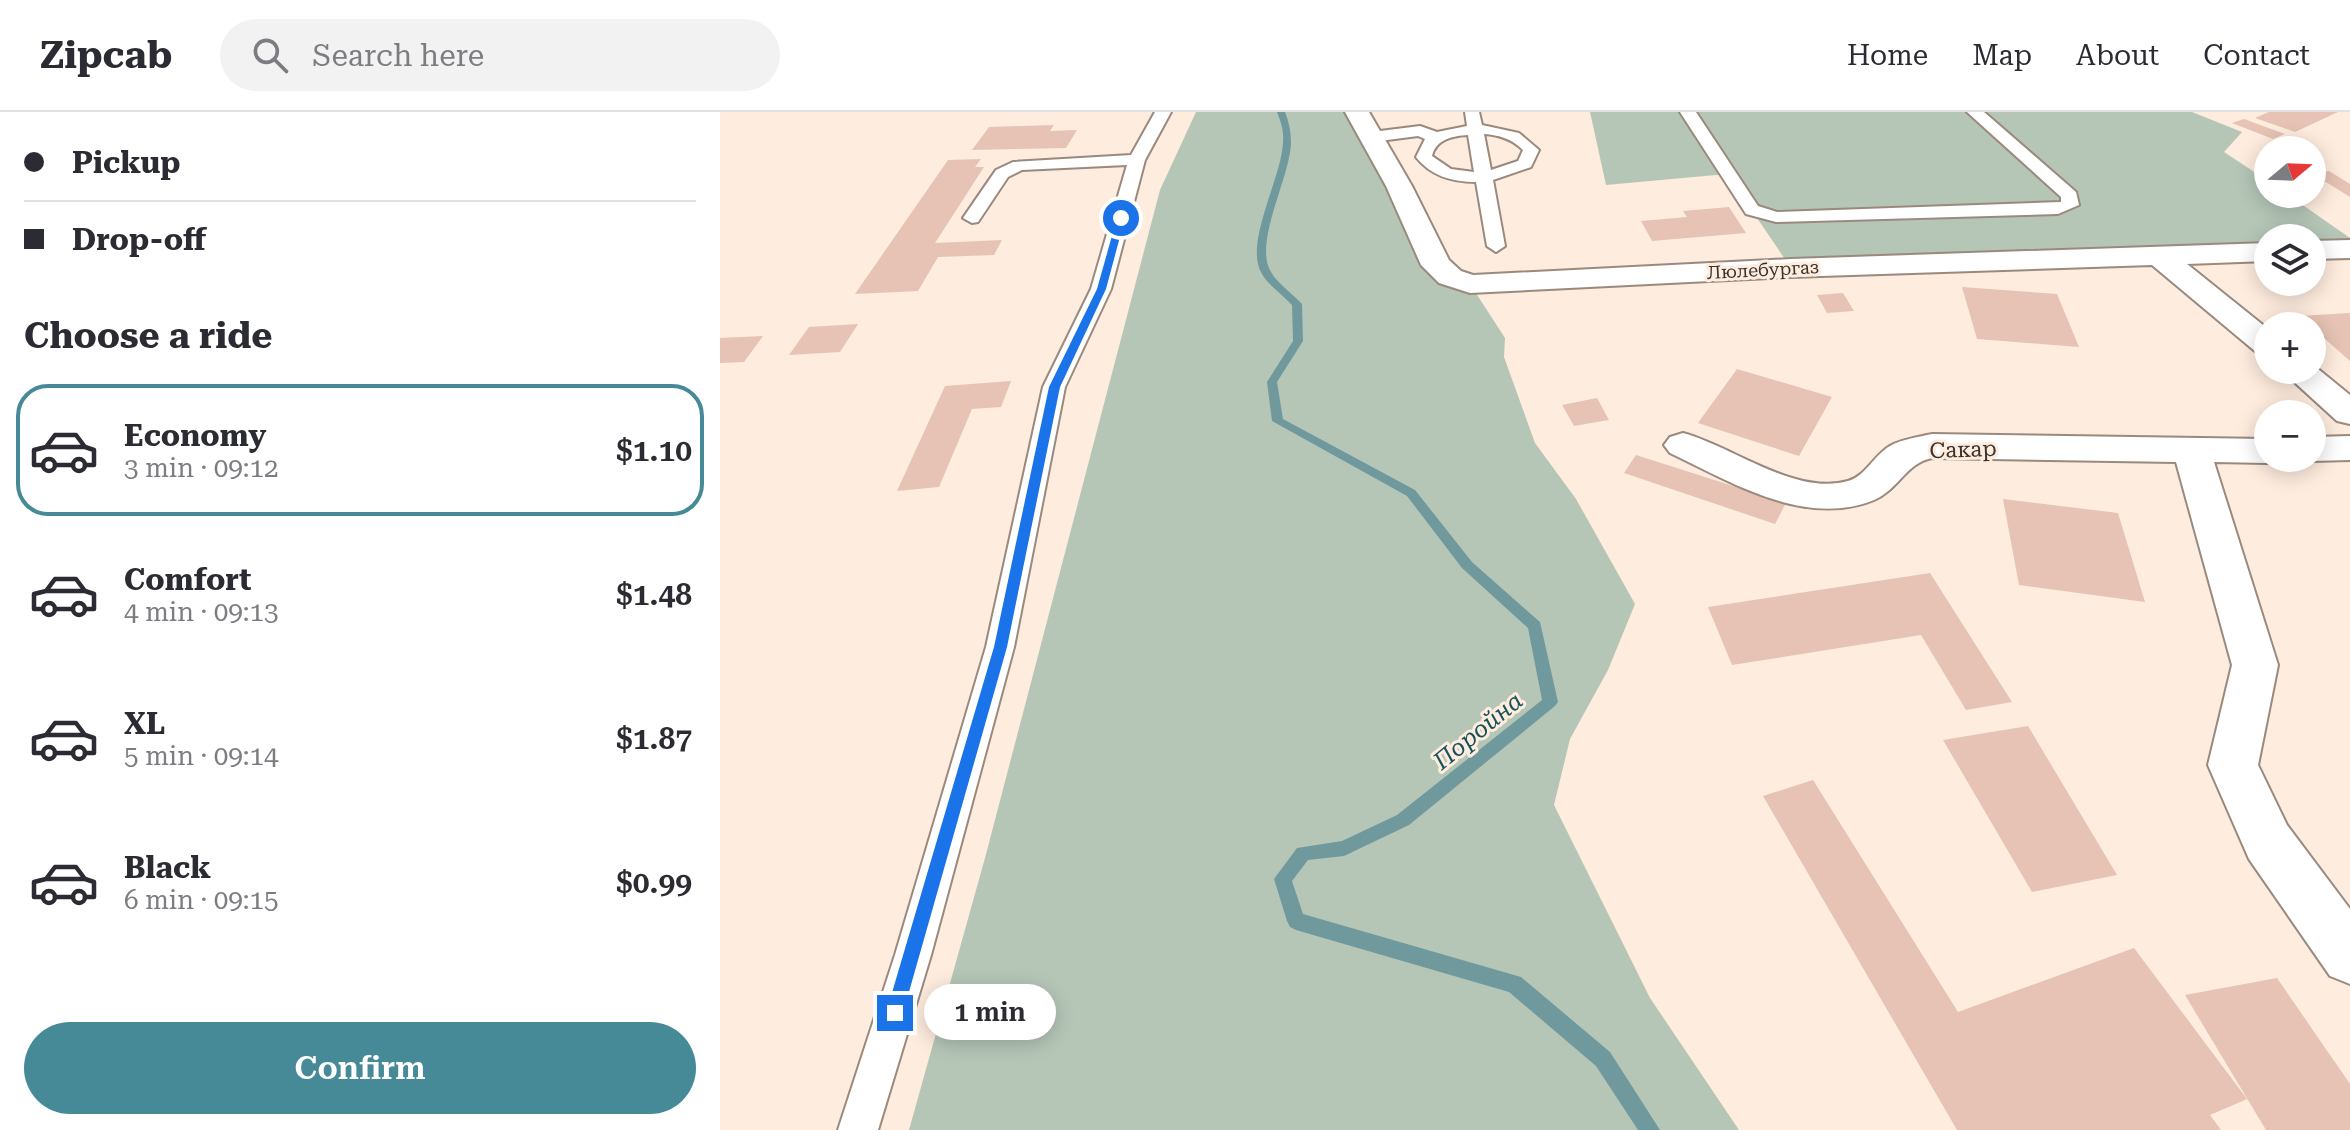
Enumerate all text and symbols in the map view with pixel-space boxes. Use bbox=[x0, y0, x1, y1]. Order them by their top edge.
search box bbox=[220, 19, 780, 91]
text: Zipcab bbox=[40, 33, 172, 77]
icon: search bbox=[248, 33, 292, 77]
text: Search here bbox=[312, 38, 484, 73]
text: Home bbox=[1847, 39, 1928, 72]
text: Map bbox=[1972, 39, 2032, 72]
text: About bbox=[2076, 39, 2159, 72]
text: Contact bbox=[2203, 39, 2310, 72]
north arrow bbox=[2254, 136, 2326, 208]
map controls bbox=[2254, 136, 2326, 472]
text: Pickup bbox=[72, 145, 180, 180]
route start bbox=[1103, 200, 1139, 236]
text: Drop-off bbox=[72, 222, 206, 257]
button: layers bbox=[2254, 224, 2326, 296]
street label: Люлебургаз bbox=[1706, 256, 1820, 283]
button: + bbox=[2254, 312, 2326, 384]
text: Choose a ride bbox=[24, 315, 272, 357]
button: − bbox=[2254, 400, 2326, 472]
icon: car bbox=[28, 414, 100, 486]
text: Economy bbox=[124, 418, 266, 453]
text: $1.10 bbox=[616, 433, 692, 468]
street label: Сакар bbox=[1929, 436, 1997, 463]
text: 3 min · 09:12 bbox=[124, 453, 279, 483]
icon: car bbox=[28, 558, 100, 630]
text: Comfort bbox=[124, 562, 251, 597]
text: $1.48 bbox=[616, 577, 692, 612]
text: 4 min · 09:13 bbox=[124, 597, 279, 627]
water label: Поройна bbox=[1427, 687, 1528, 776]
icon: car bbox=[28, 702, 100, 774]
text: XL bbox=[124, 706, 165, 741]
text: $1.87 bbox=[616, 721, 692, 756]
text: 5 min · 09:14 bbox=[124, 741, 279, 771]
icon: car bbox=[28, 846, 100, 918]
text: Black bbox=[124, 850, 211, 885]
text: $0.99 bbox=[616, 865, 692, 900]
text: 6 min · 09:15 bbox=[124, 885, 279, 915]
callout: 1 min bbox=[923, 985, 1055, 1041]
route end bbox=[877, 995, 913, 1031]
text: 1 min bbox=[954, 997, 1026, 1027]
button: Confirm bbox=[24, 1022, 696, 1114]

